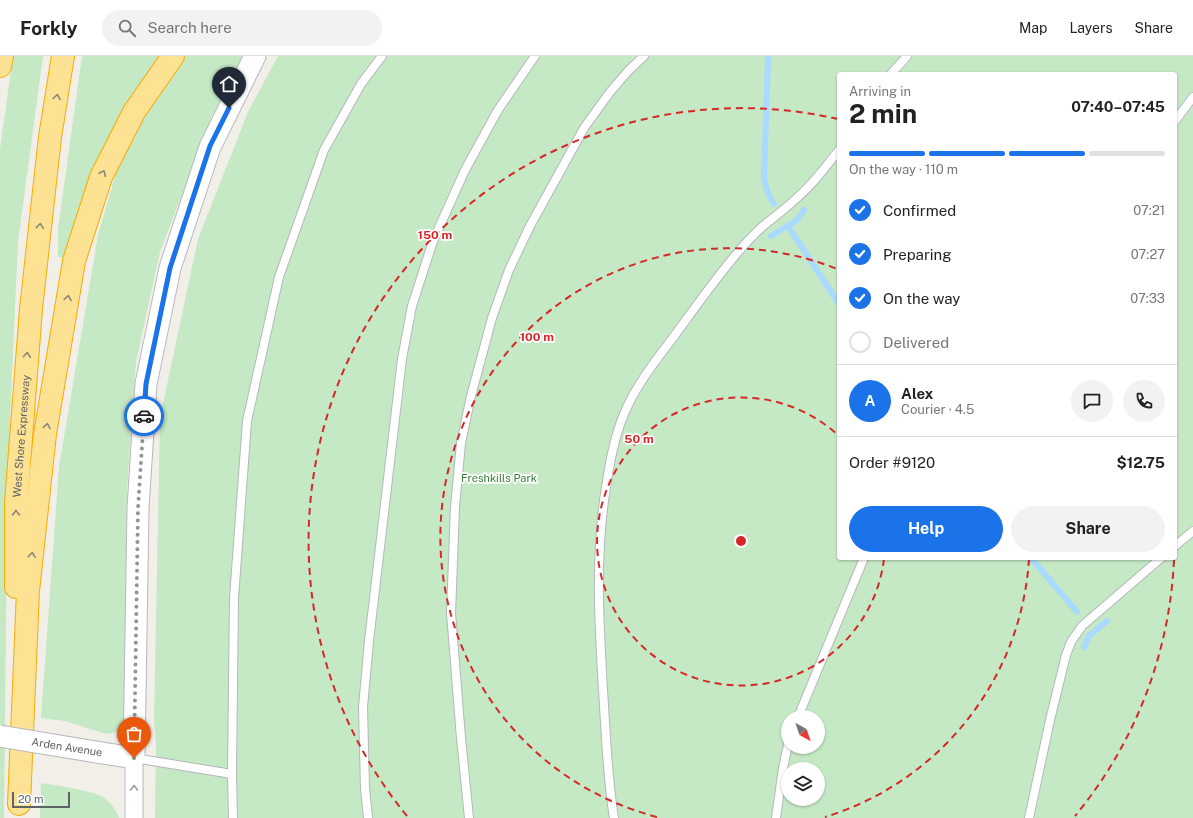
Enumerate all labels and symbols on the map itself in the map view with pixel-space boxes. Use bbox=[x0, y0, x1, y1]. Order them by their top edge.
pin bbox=[212, 67, 246, 108]
one-way arrow bbox=[52, 94, 60, 100]
one-way arrow bbox=[98, 170, 106, 177]
one-way arrow bbox=[35, 223, 44, 229]
text: 150 m bbox=[418, 228, 452, 242]
one-way arrow bbox=[63, 295, 72, 301]
text: 100 m bbox=[520, 330, 554, 344]
one-way arrow bbox=[23, 352, 32, 358]
street label: West Shore Expressway bbox=[10, 374, 32, 498]
courier bbox=[124, 396, 164, 436]
one-way arrow bbox=[42, 423, 51, 429]
text: 50 m bbox=[624, 432, 654, 446]
park label: Freshkills Park bbox=[461, 472, 537, 484]
one-way arrow bbox=[12, 510, 20, 516]
centre of rings bbox=[734, 534, 748, 548]
one-way arrow bbox=[27, 552, 36, 558]
north arrow bbox=[781, 710, 825, 754]
pin bbox=[117, 717, 151, 758]
street label: Arden Avenue bbox=[31, 735, 103, 759]
one-way arrow bbox=[130, 785, 138, 791]
scale bar bbox=[12, 790, 70, 809]

